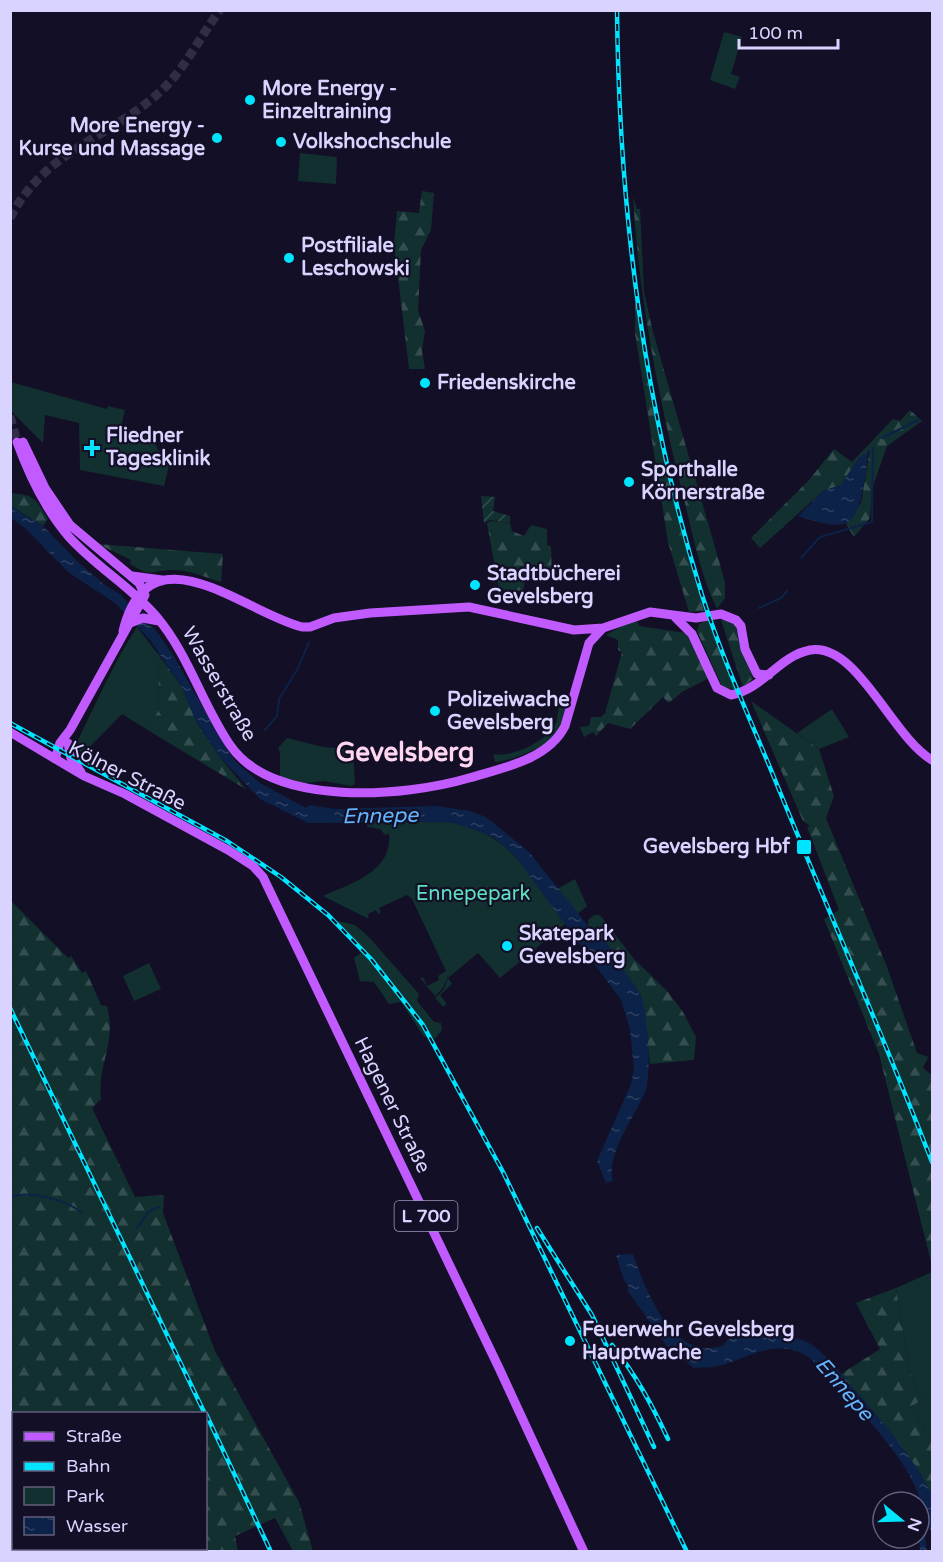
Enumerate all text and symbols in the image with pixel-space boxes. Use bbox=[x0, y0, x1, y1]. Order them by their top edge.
scale bar bbox=[739, 12, 838, 50]
text: 100 m bbox=[748, 22, 803, 44]
place label: More Energy - Einzeltraining bbox=[262, 77, 397, 124]
marker: More Energy - Einzeltraining bbox=[243, 93, 257, 107]
place label: More Energy - Kurse und Massage bbox=[19, 114, 205, 161]
place label: Volkshochschule bbox=[293, 130, 451, 154]
marker: More Energy - Kurse und Massage bbox=[210, 131, 224, 145]
marker: Volkshochschule bbox=[274, 135, 288, 149]
place label: Postfiliale Leschowski bbox=[301, 234, 410, 281]
marker: Postfiliale Leschowski bbox=[282, 251, 296, 265]
place label: Friedenskirche bbox=[437, 371, 576, 395]
marker: Friedenskirche bbox=[418, 376, 432, 390]
place label: Fliedner Tagesklinik bbox=[105, 424, 210, 471]
marker: Fliedner Tagesklinik bbox=[83, 439, 101, 457]
place label: Sporthalle Körnerstraße bbox=[641, 458, 765, 505]
marker: Sporthalle Körnerstraße bbox=[622, 475, 636, 489]
place label: Stadtbücherei Gevelsberg bbox=[487, 562, 621, 609]
marker: Stadtbücherei Gevelsberg bbox=[468, 578, 482, 592]
street label: Wasserstraße bbox=[177, 622, 261, 746]
place label: Polizeiwache Gevelsberg bbox=[447, 688, 570, 735]
marker: Polizeiwache Gevelsberg bbox=[428, 704, 442, 718]
street label: Kölner Straße bbox=[64, 736, 190, 816]
district label: Gevelsberg bbox=[336, 737, 474, 768]
water label: Ennepe bbox=[342, 803, 419, 829]
place label: Gevelsberg Hbf bbox=[643, 835, 790, 859]
marker: Gevelsberg Hbf bbox=[795, 838, 813, 856]
park label: Ennepepark bbox=[416, 882, 530, 906]
place label: Skatepark Gevelsberg bbox=[519, 922, 626, 969]
marker: Skatepark Gevelsberg bbox=[500, 939, 514, 953]
street label: Hagener Straße bbox=[349, 1033, 435, 1177]
road number: L 700 bbox=[394, 1201, 458, 1231]
place label: Feuerwehr Gevelsberg Hauptwache bbox=[582, 1318, 795, 1365]
marker: Feuerwehr Gevelsberg Hauptwache bbox=[563, 1334, 577, 1348]
water label: Ennepe bbox=[810, 1352, 879, 1427]
legend bbox=[12, 1412, 207, 1550]
text: Straße bbox=[66, 1425, 122, 1447]
text: Bahn bbox=[66, 1455, 111, 1477]
text: Park bbox=[66, 1485, 105, 1507]
north arrow bbox=[871, 1490, 931, 1550]
text: Wasser bbox=[66, 1515, 128, 1537]
text: N bbox=[903, 1515, 926, 1534]

